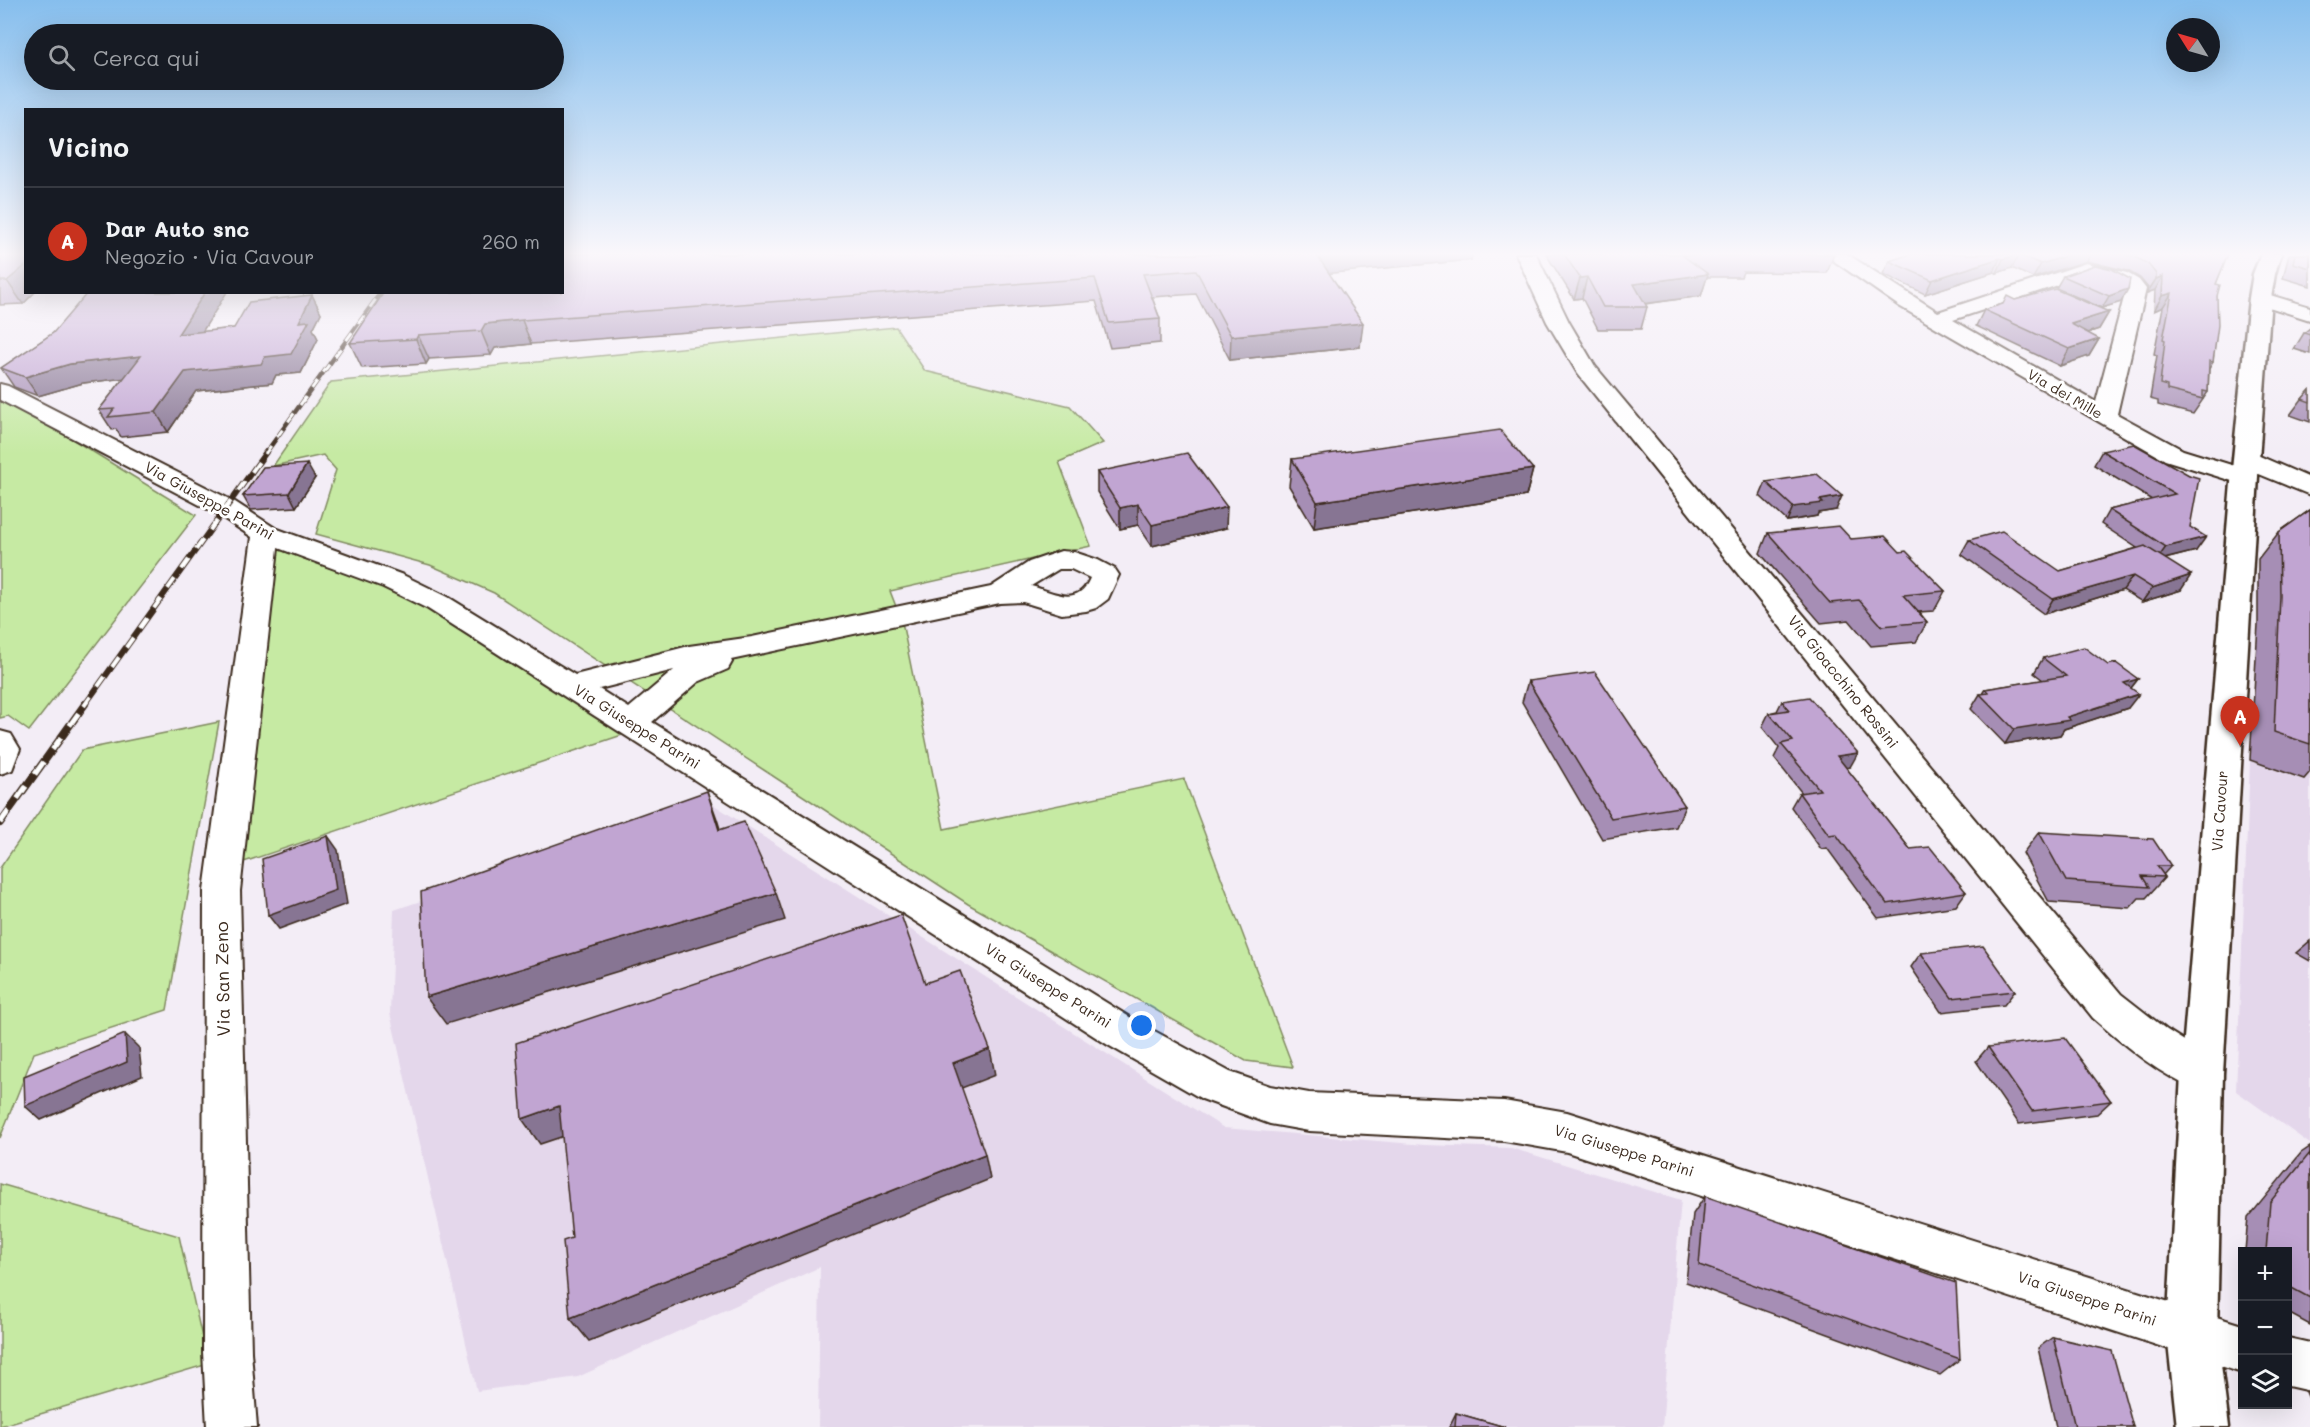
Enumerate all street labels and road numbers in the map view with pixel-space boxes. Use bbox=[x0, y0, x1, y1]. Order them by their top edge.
street label: Via dei Mille bbox=[2024, 364, 2106, 423]
street label: Via Giuseppe Parini bbox=[141, 456, 278, 544]
street label: Via Gioacchino Rossini bbox=[1784, 611, 1904, 752]
street label: Via Giuseppe Parini bbox=[571, 679, 704, 773]
street label: Via Cavour bbox=[2206, 770, 2232, 852]
street label: Via San Zeno bbox=[209, 921, 235, 1037]
street label: Via Giuseppe Parini bbox=[982, 938, 1115, 1032]
street label: Via Giuseppe Parini bbox=[1552, 1119, 1697, 1181]
street label: Via Giuseppe Parini bbox=[2015, 1266, 2159, 1330]

